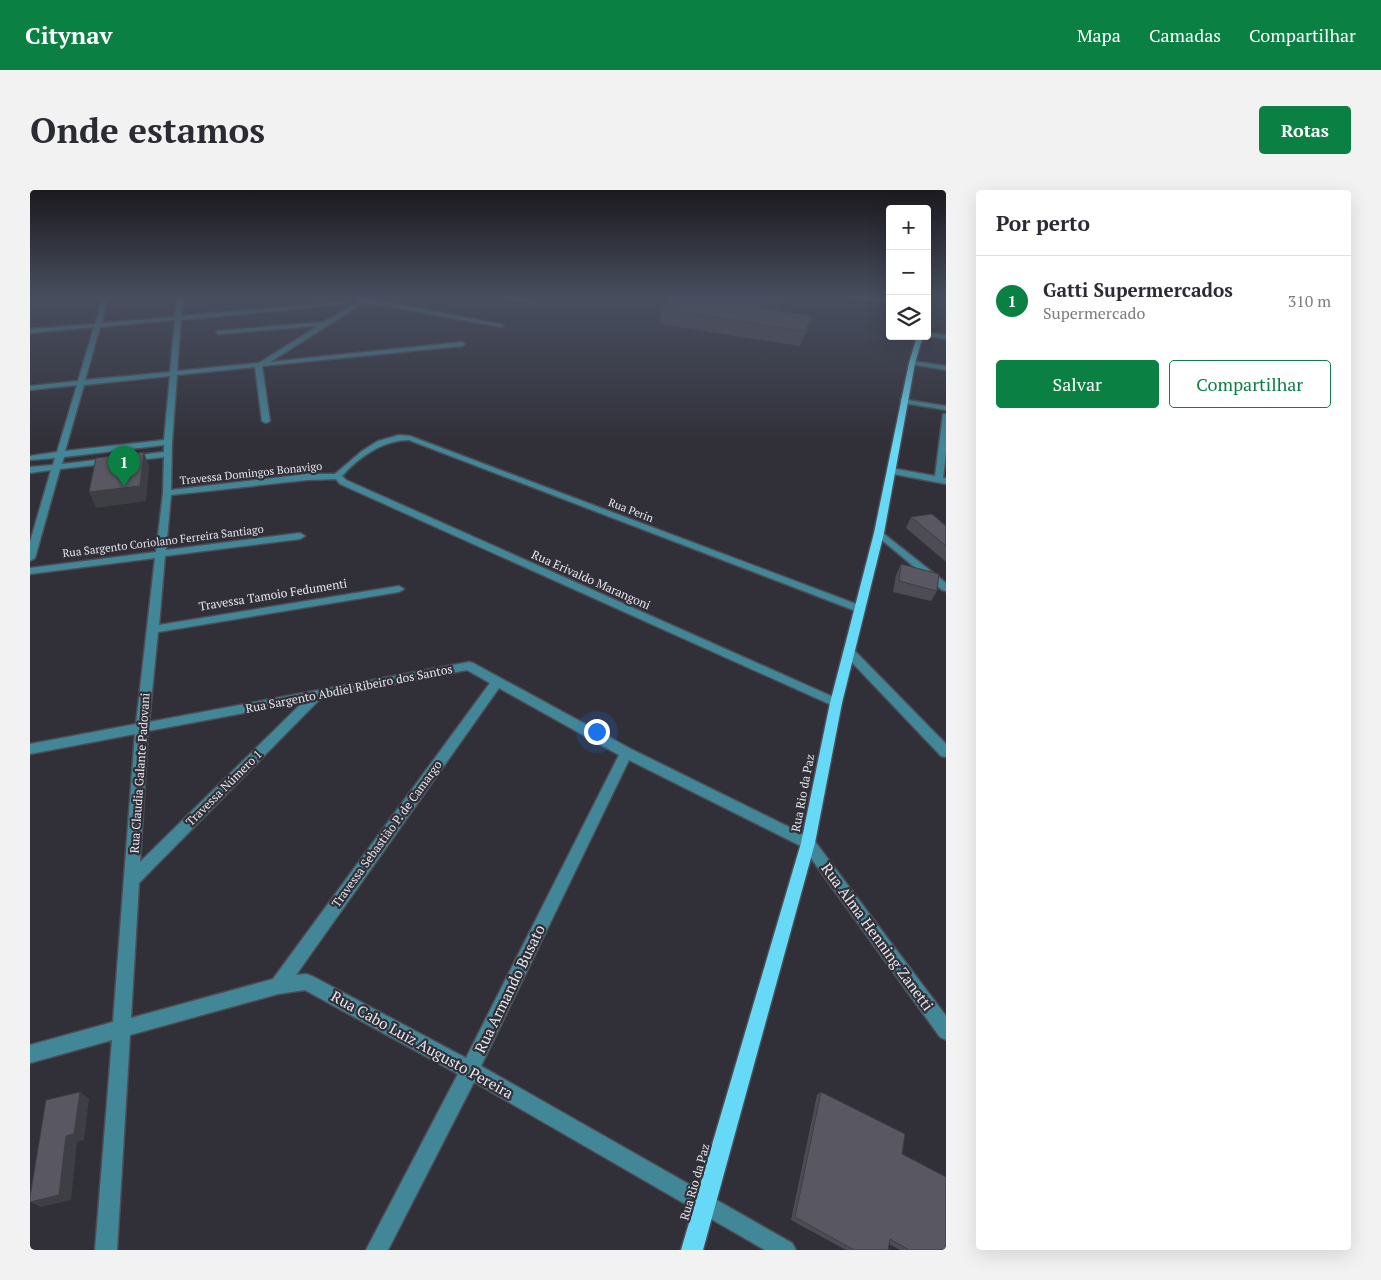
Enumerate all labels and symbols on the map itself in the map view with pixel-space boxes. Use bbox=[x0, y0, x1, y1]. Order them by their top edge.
pin: 1 bbox=[108, 446, 140, 487]
street label: Travessa Domingos Bonavigo bbox=[179, 459, 323, 487]
street label: Rua Perin bbox=[606, 495, 656, 525]
street label: Rua Sargento Coriolano Ferreira Santiago bbox=[62, 522, 264, 560]
street label: Rua Erivaldo Marangoni bbox=[529, 547, 653, 613]
street label: Travessa Tamoio Fedumenti bbox=[198, 575, 349, 614]
street label: Rua Sargento Abdiel Ribeiro dos Santos bbox=[244, 661, 454, 716]
street label: Rua Claudia Galante Padovani bbox=[126, 692, 153, 854]
your location bbox=[584, 719, 610, 745]
street label: Travessa Número 1 bbox=[182, 746, 265, 829]
street label: Rua Rio da Paz bbox=[788, 753, 817, 833]
street label: Travessa Sebastião P. de Camargo bbox=[328, 757, 445, 910]
street label: Rua Alma Henning Zanetti bbox=[817, 858, 938, 1014]
street label: Rua Armando Busato bbox=[469, 921, 549, 1056]
street label: Rua Cabo Luiz Augusto Pereira bbox=[328, 986, 517, 1103]
street label: Rua Rio da Paz bbox=[676, 1142, 713, 1222]

